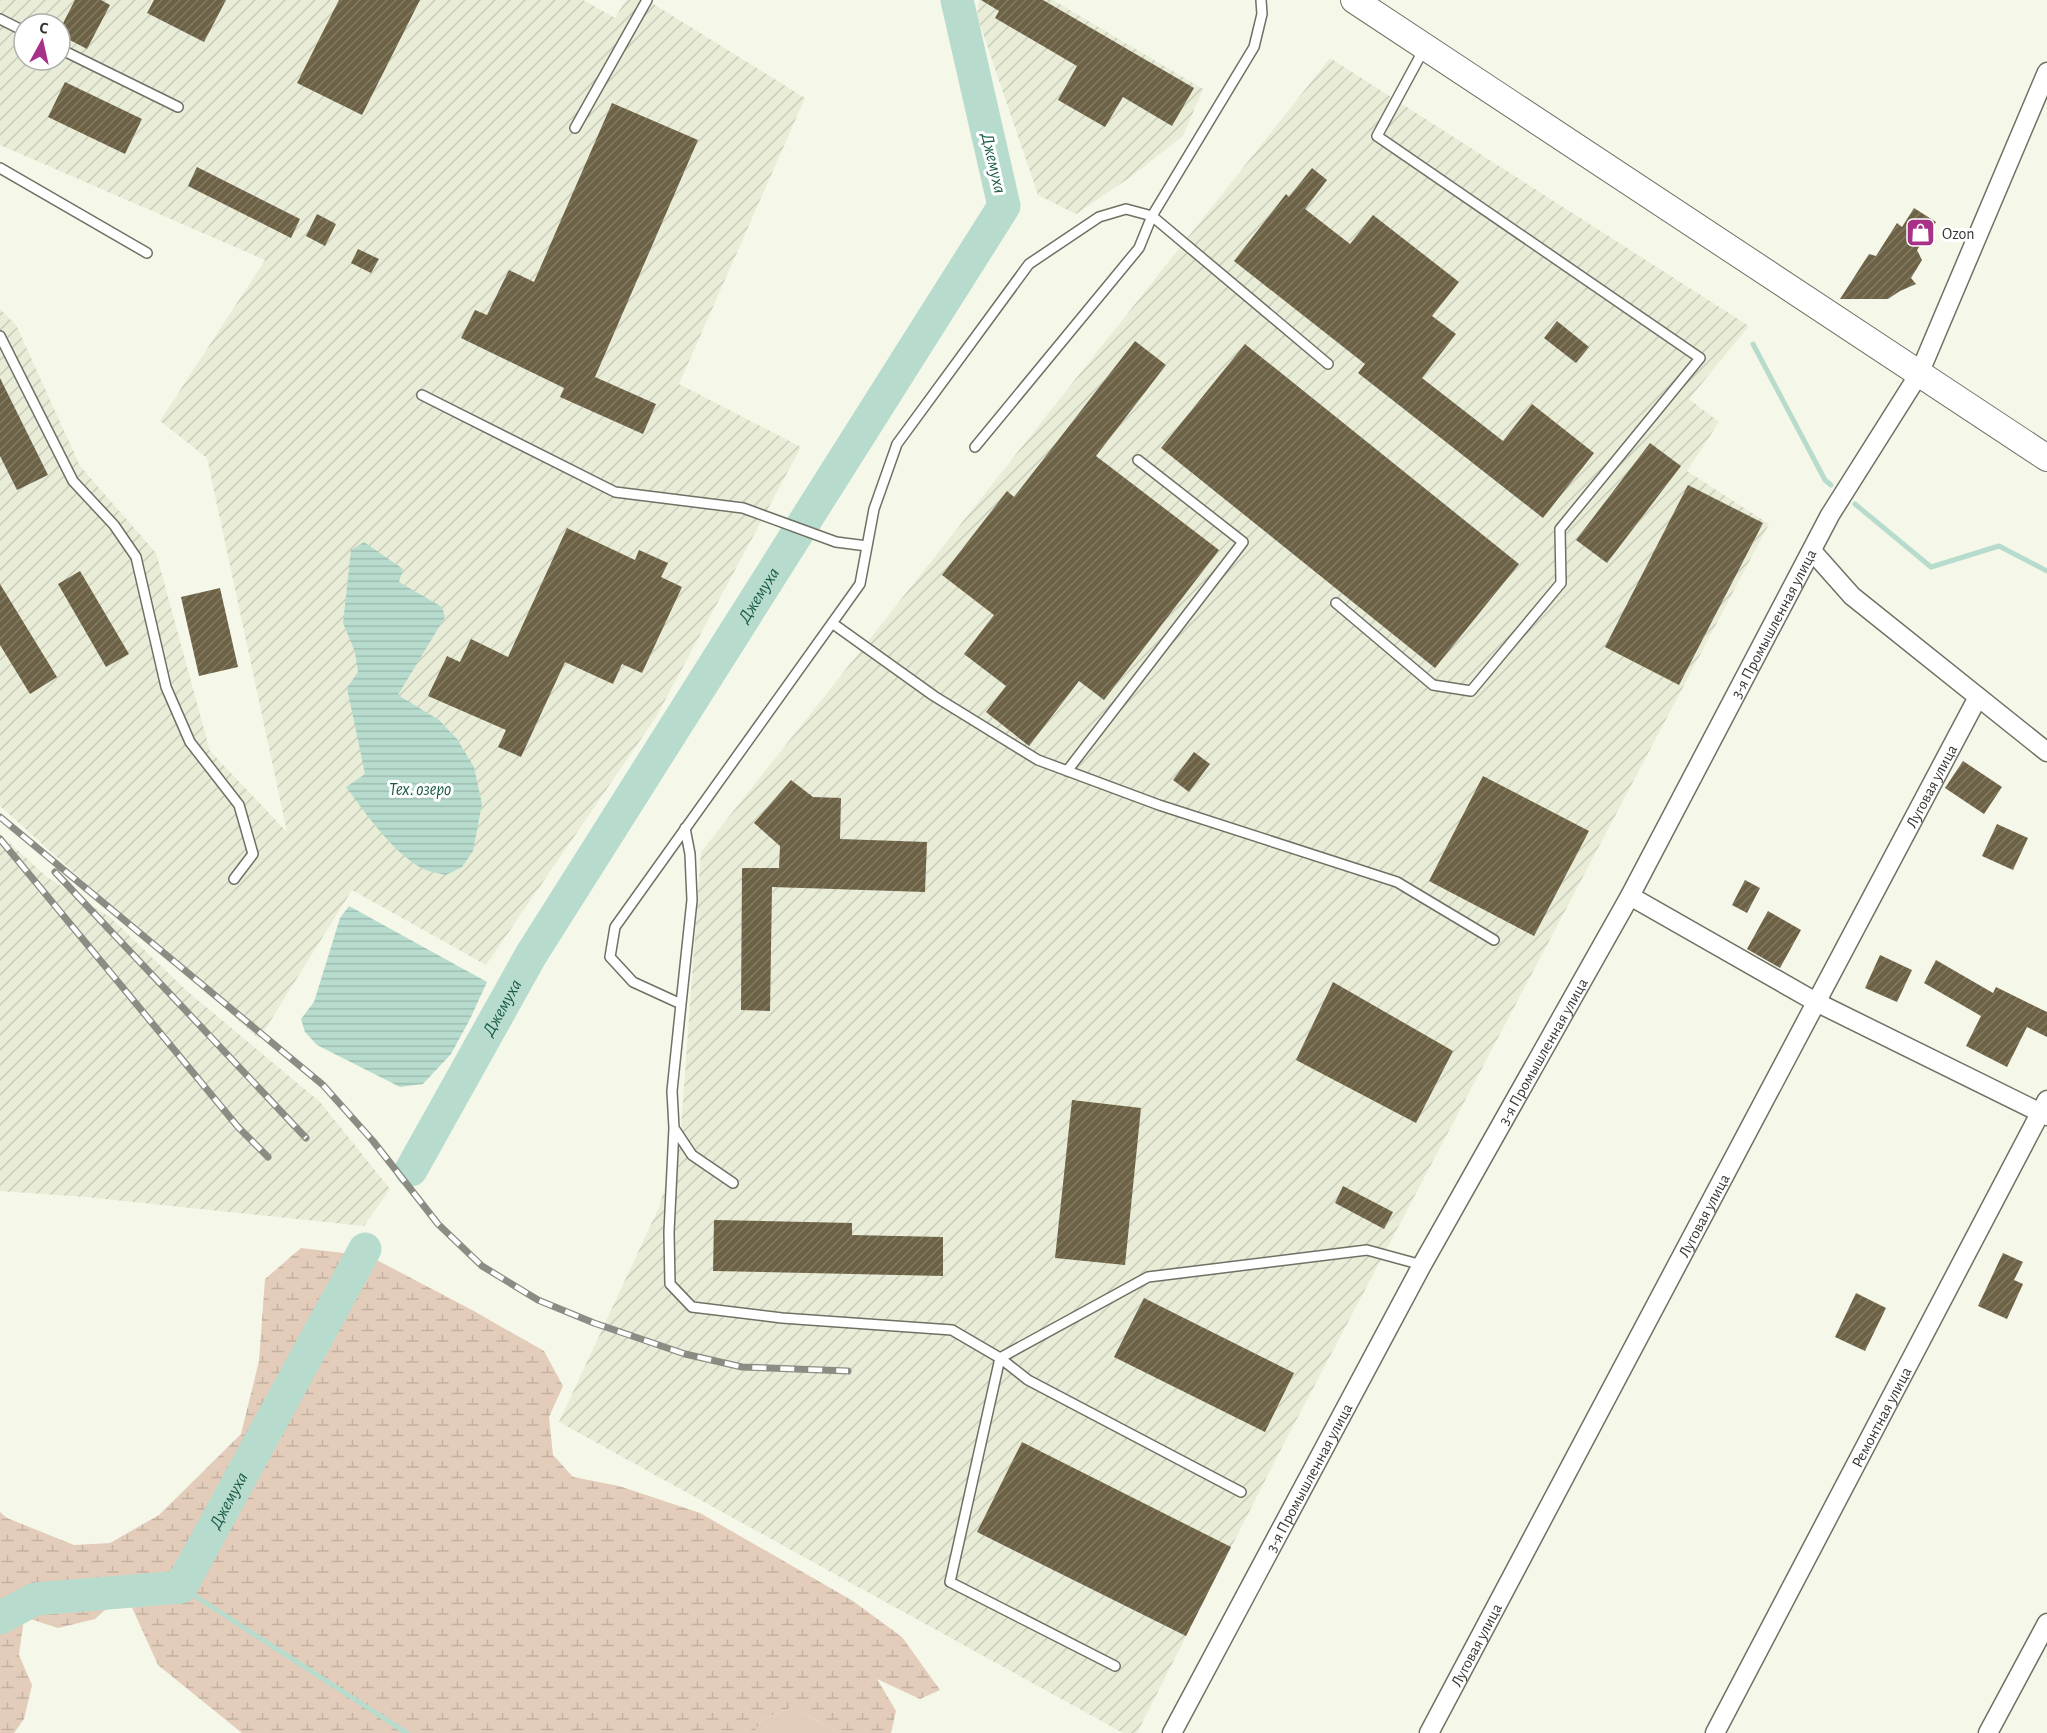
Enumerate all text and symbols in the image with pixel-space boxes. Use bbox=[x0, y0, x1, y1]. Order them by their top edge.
north arrow bbox=[12, 12, 72, 72]
text: С bbox=[38, 20, 50, 37]
water label: Джемуха bbox=[977, 130, 1009, 195]
shop icon: Ozon bbox=[1905, 217, 1937, 249]
place label: Ozon bbox=[1942, 226, 1974, 242]
street label: 3-я Промышленная улица bbox=[1728, 547, 1820, 701]
water label: Джемуха bbox=[735, 565, 783, 627]
street label: Луговая улица bbox=[1903, 742, 1960, 830]
water label: Тех. озеро bbox=[389, 781, 451, 799]
street label: 3-я Промышленная улица bbox=[1496, 976, 1591, 1128]
water label: Джемуха bbox=[479, 977, 525, 1040]
street label: Луговая улица bbox=[1676, 1172, 1733, 1260]
street label: Ремонтная улица bbox=[1849, 1365, 1915, 1470]
street label: 3-я Промышленная улица bbox=[1263, 1401, 1356, 1555]
water label: Джемуха bbox=[206, 1469, 252, 1533]
street label: Луговая улица bbox=[1448, 1601, 1505, 1689]

